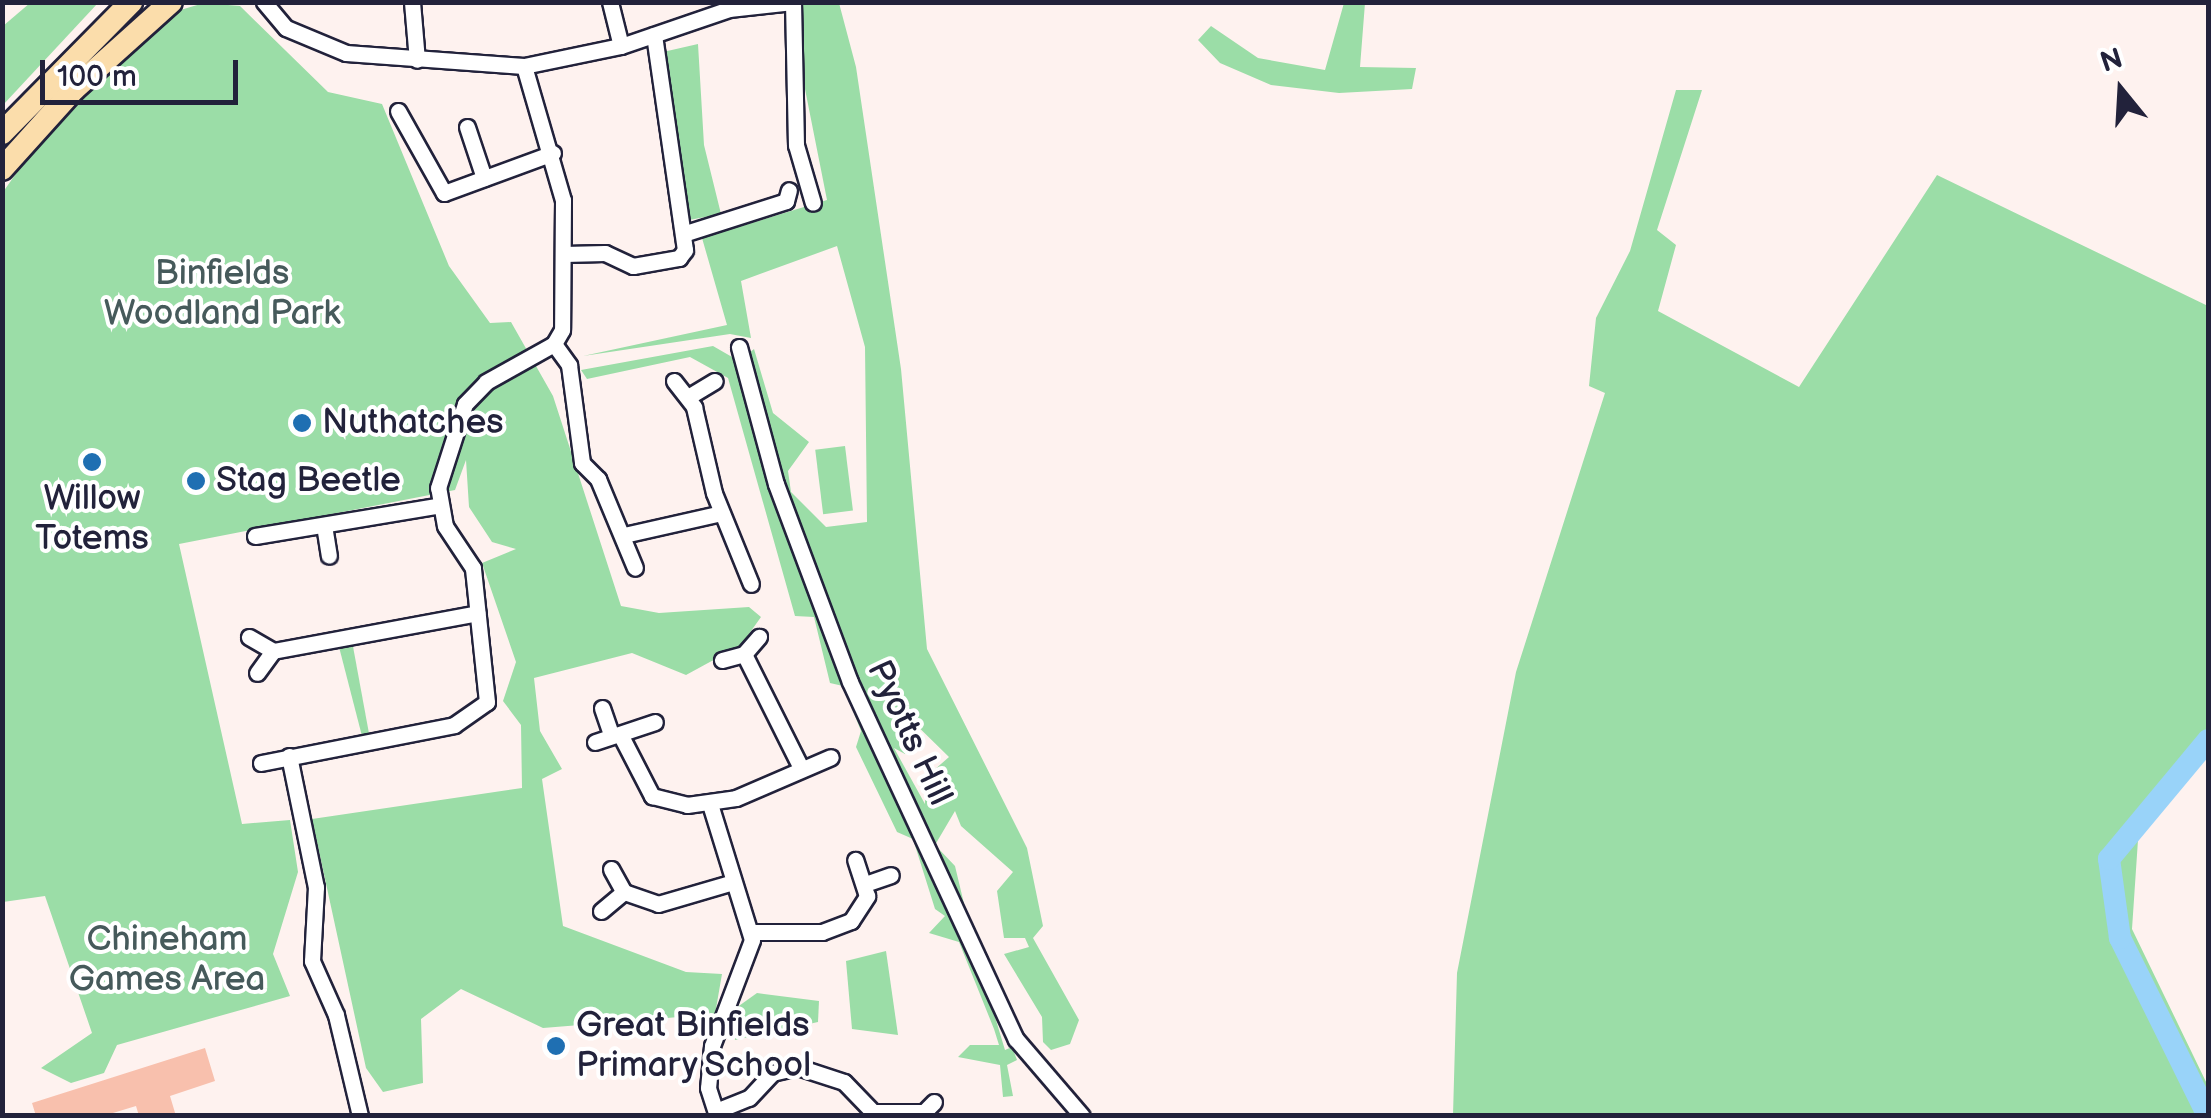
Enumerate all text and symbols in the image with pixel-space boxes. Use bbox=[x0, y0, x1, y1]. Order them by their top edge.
scale bar bbox=[45, 40, 242, 102]
north arrow bbox=[2071, 40, 2171, 140]
text: N bbox=[2096, 42, 2127, 80]
text: 100 m bbox=[57, 59, 137, 95]
park label: Binfields Woodland Park bbox=[104, 253, 340, 335]
place label: Nuthatches bbox=[322, 402, 503, 444]
marker: Nuthatches bbox=[291, 412, 313, 434]
marker: Willow Totems bbox=[81, 451, 103, 473]
place label: Stag Beetle bbox=[216, 460, 401, 502]
marker: Stag Beetle bbox=[185, 470, 207, 492]
place label: Willow Totems bbox=[35, 478, 149, 560]
street label: Pyotts Hill bbox=[857, 654, 961, 812]
park label: Chineham Games Area bbox=[69, 919, 265, 1001]
place label: Great Binfields Primary School bbox=[576, 1005, 814, 1087]
marker: Great Binfields Primary School bbox=[545, 1035, 567, 1057]

